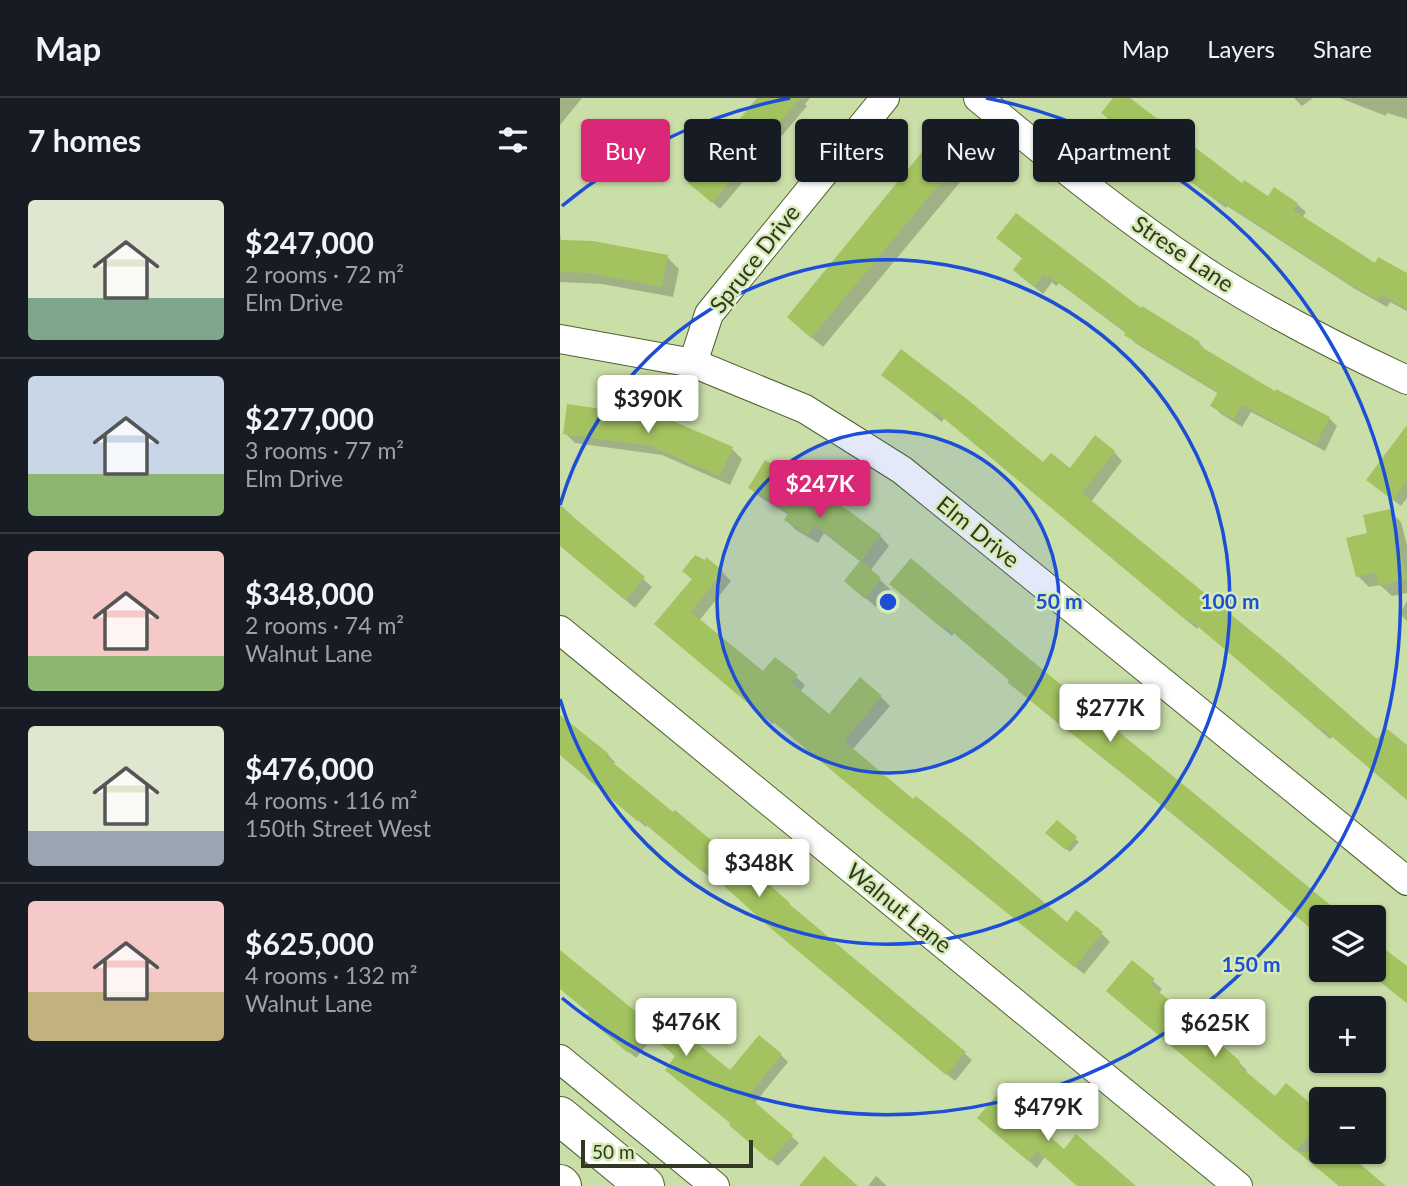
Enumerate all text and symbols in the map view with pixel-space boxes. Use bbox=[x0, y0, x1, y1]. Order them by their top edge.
text: Map bbox=[35, 28, 101, 68]
text: Map bbox=[1122, 34, 1169, 63]
text: Layers bbox=[1207, 34, 1275, 63]
text: Share bbox=[1313, 34, 1372, 63]
chip: Buy bbox=[581, 119, 670, 182]
chip: Rent bbox=[684, 119, 781, 182]
chip: Filters bbox=[795, 119, 908, 182]
chip: New bbox=[922, 119, 1019, 182]
chip: Apartment bbox=[1033, 119, 1195, 182]
icon: filters bbox=[494, 121, 532, 159]
text: 7 homes bbox=[28, 122, 141, 158]
street label: Spruce Drive bbox=[703, 199, 805, 318]
street label: Strese Lane bbox=[1127, 209, 1240, 297]
text: $247,000 bbox=[245, 224, 374, 260]
icon: home bbox=[84, 228, 168, 312]
text: 2 rooms · 72 m² bbox=[245, 260, 404, 288]
text: Elm Drive bbox=[245, 288, 343, 316]
pin: $390K bbox=[599, 376, 697, 435]
text: $390K bbox=[613, 384, 683, 412]
text: $277,000 bbox=[245, 400, 374, 436]
icon: home bbox=[84, 404, 168, 488]
text: 3 rooms · 77 m² bbox=[245, 436, 404, 464]
pin: $247K bbox=[771, 460, 869, 520]
text: Elm Drive bbox=[245, 464, 343, 492]
text: $247K bbox=[785, 469, 855, 497]
street label: Elm Drive bbox=[932, 489, 1026, 573]
text: $348,000 bbox=[245, 575, 374, 611]
icon: home bbox=[84, 579, 168, 663]
text: 50 m bbox=[1035, 588, 1083, 613]
text: 100 m bbox=[1200, 588, 1260, 613]
centre of rings bbox=[876, 590, 900, 614]
text: 2 rooms · 74 m² bbox=[245, 611, 404, 639]
text: Walnut Lane bbox=[245, 639, 372, 667]
pin: $277K bbox=[1061, 684, 1159, 744]
text: $277K bbox=[1075, 693, 1145, 721]
text: $476,000 bbox=[245, 750, 374, 786]
icon: home bbox=[84, 754, 168, 838]
text: 4 rooms · 116 m² bbox=[245, 786, 417, 814]
text: 150th Street West bbox=[245, 814, 431, 842]
pin: $348K bbox=[710, 840, 808, 899]
text: $348K bbox=[724, 848, 794, 876]
street label: Walnut Lane bbox=[841, 856, 958, 958]
map controls bbox=[1309, 905, 1386, 1164]
button: layers bbox=[1309, 905, 1386, 982]
text: $625,000 bbox=[245, 925, 374, 961]
icon: home bbox=[84, 929, 168, 1013]
text: 150 m bbox=[1221, 951, 1281, 976]
text: 4 rooms · 132 m² bbox=[245, 961, 417, 989]
text: Walnut Lane bbox=[245, 989, 372, 1017]
button: + bbox=[1309, 996, 1386, 1073]
pin: $476K bbox=[637, 998, 735, 1058]
pin: $625K bbox=[1166, 1000, 1264, 1059]
text: $476K bbox=[651, 1007, 721, 1035]
text: $625K bbox=[1180, 1008, 1250, 1036]
pin: $479K bbox=[999, 1084, 1097, 1143]
button: − bbox=[1309, 1087, 1386, 1164]
text: $479K bbox=[1013, 1092, 1083, 1120]
scale bar bbox=[581, 1137, 752, 1169]
text: 50 m bbox=[592, 1140, 635, 1163]

